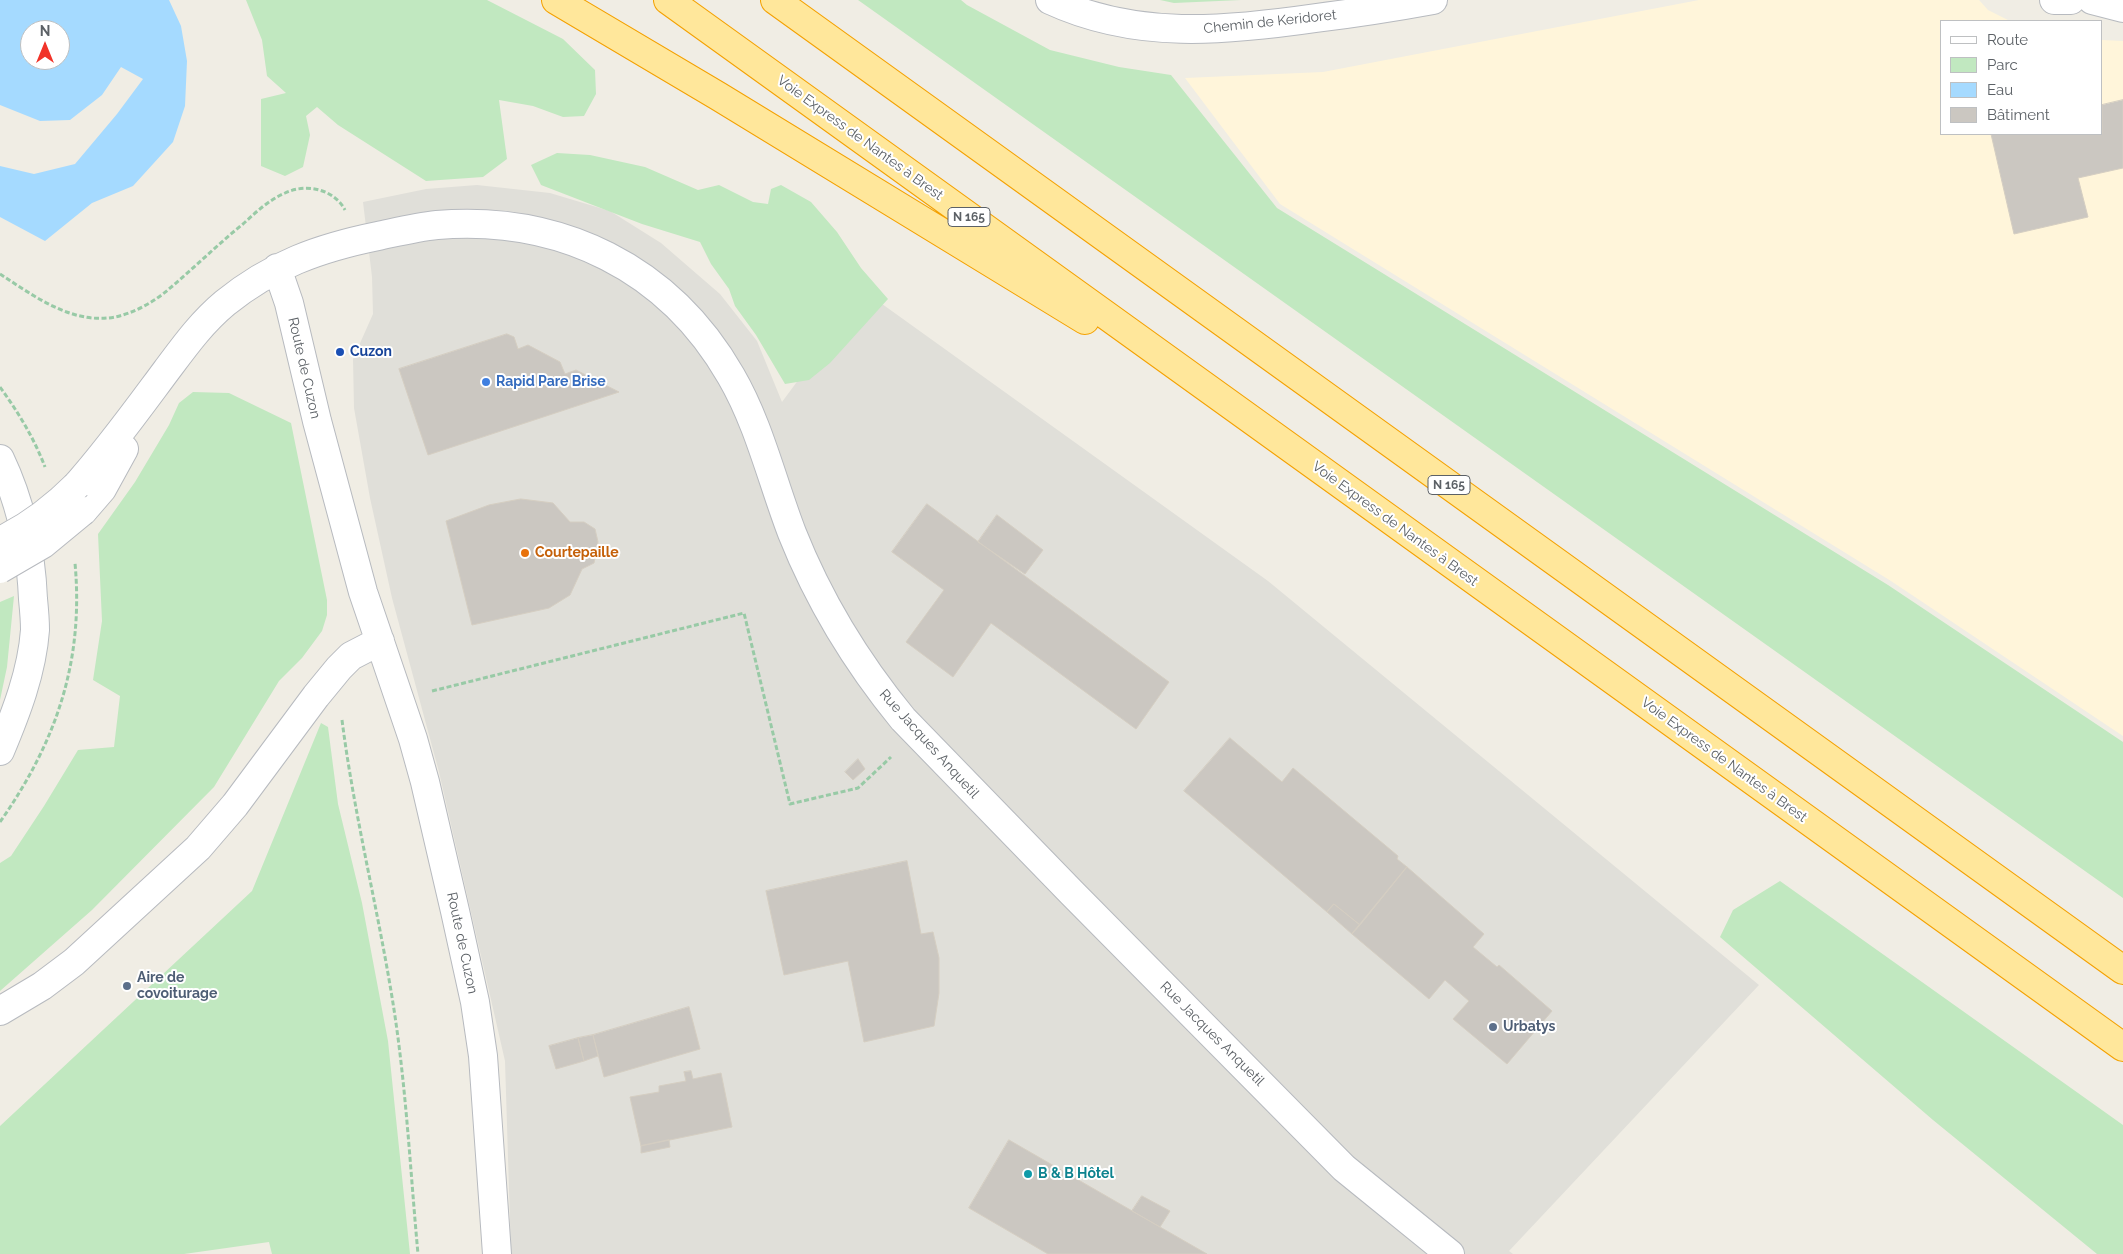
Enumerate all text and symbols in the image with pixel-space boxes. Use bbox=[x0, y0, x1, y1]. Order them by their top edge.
street label: Chemin de Keridoret bbox=[1203, 7, 1337, 37]
north arrow bbox=[20, 20, 70, 70]
legend bbox=[1940, 20, 2103, 135]
text: N bbox=[40, 23, 50, 39]
text: Route bbox=[1987, 31, 2028, 49]
text: Parc bbox=[1987, 56, 2018, 74]
street label: Voie Express de Nantes à Brest bbox=[774, 72, 946, 204]
text: Eau bbox=[1987, 81, 2013, 99]
text: Bâtiment bbox=[1987, 106, 2050, 124]
road number: N 165 bbox=[948, 208, 990, 226]
street label: Route de Cuzon bbox=[284, 316, 324, 420]
place label: Cuzon bbox=[350, 344, 392, 360]
marker: Cuzon bbox=[334, 346, 346, 358]
place label: Rapid Pare Brise bbox=[496, 374, 606, 390]
marker: Rapid Pare Brise bbox=[480, 376, 492, 388]
street label: Voie Express de Nantes à Brest bbox=[1309, 458, 1481, 590]
road number: N 165 bbox=[1428, 476, 1470, 494]
place label: Courtepaille bbox=[535, 545, 619, 561]
marker: Courtepaille bbox=[519, 547, 531, 559]
street label: Rue Jacques Anquetil bbox=[876, 686, 982, 802]
street label: Voie Express de Nantes à Brest bbox=[1638, 694, 1810, 826]
street label: Route de Cuzon bbox=[443, 891, 481, 995]
place label: Aire de covoiturage bbox=[137, 970, 217, 1002]
street label: Rue Jacques Anquetil bbox=[1156, 978, 1268, 1090]
marker: Aire de covoiturage bbox=[121, 980, 133, 992]
place label: Urbatys bbox=[1503, 1019, 1555, 1035]
marker: Urbatys bbox=[1487, 1021, 1499, 1033]
place label: B & B Hôtel bbox=[1038, 1166, 1114, 1182]
marker: B & B Hôtel bbox=[1022, 1168, 1034, 1180]

